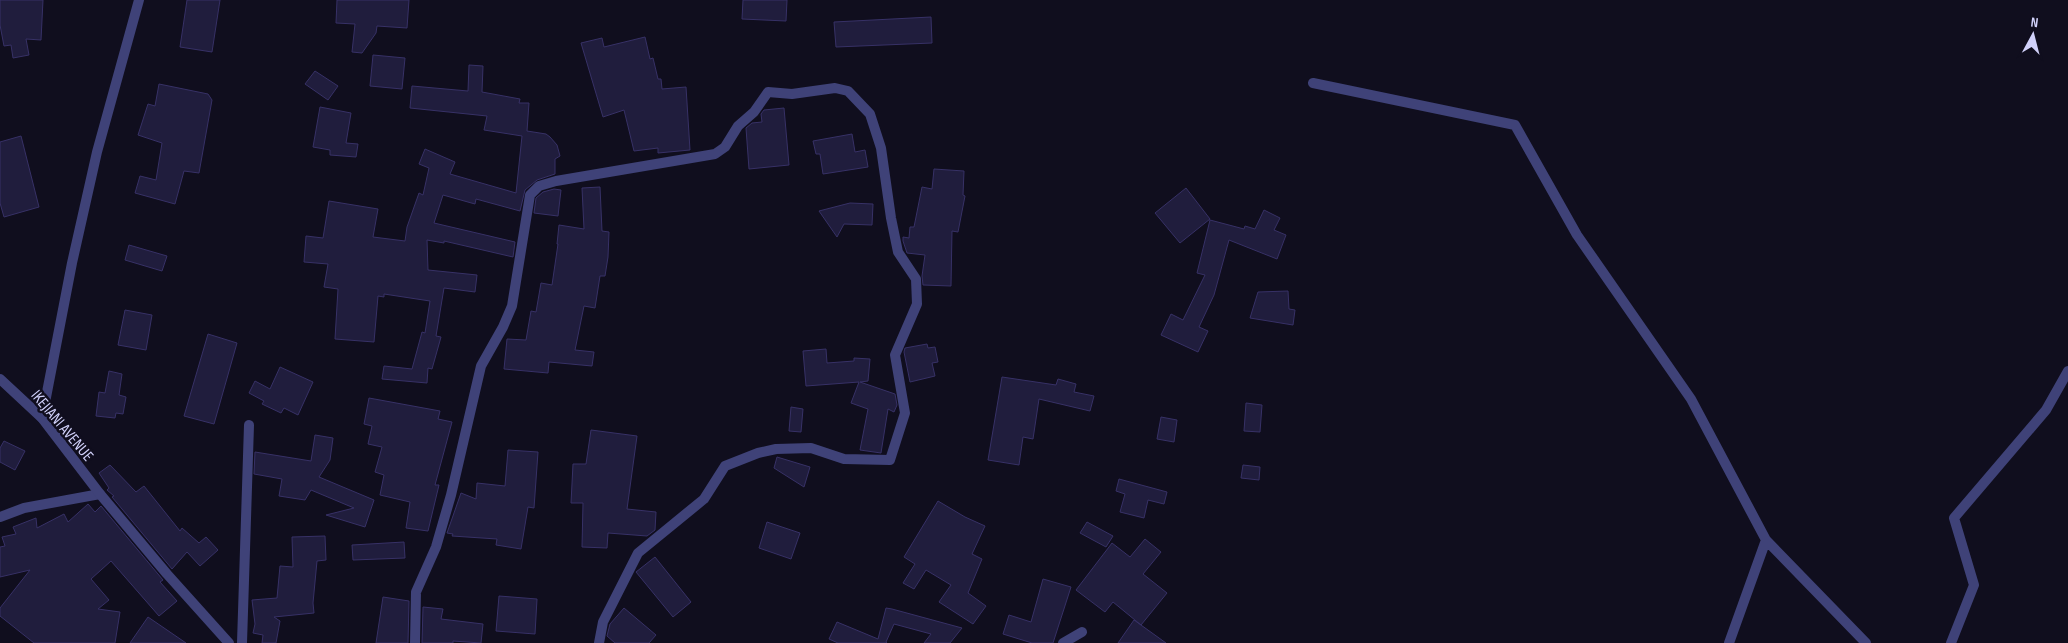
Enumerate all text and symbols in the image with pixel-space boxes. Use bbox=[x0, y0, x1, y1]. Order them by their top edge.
north arrow bbox=[2008, 10, 2058, 60]
text: N bbox=[2030, 14, 2039, 31]
street label: IKEJIANI AVENUE bbox=[27, 386, 97, 465]

